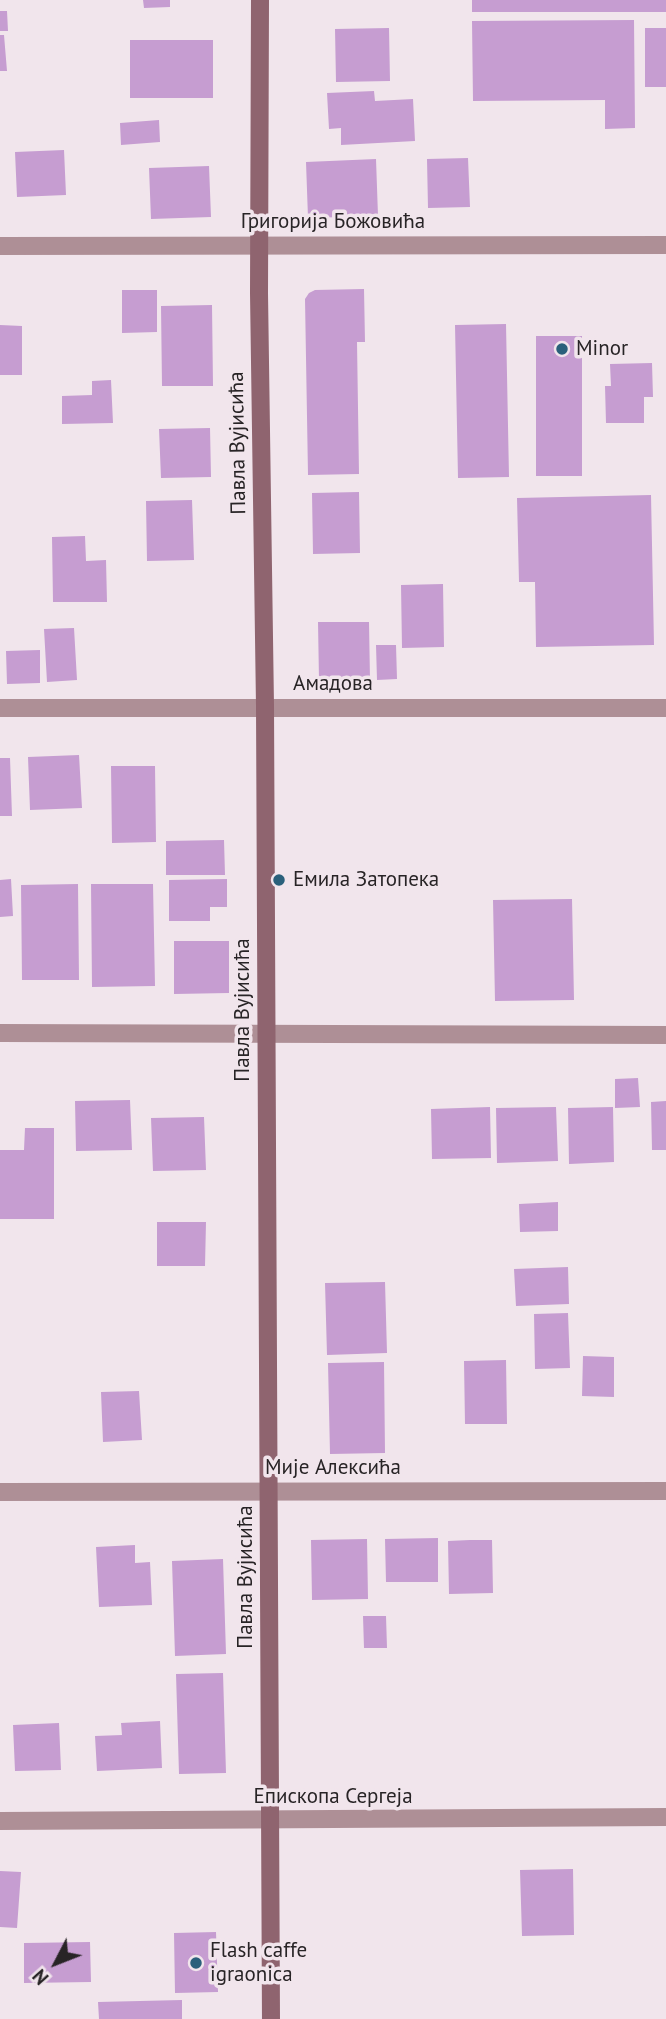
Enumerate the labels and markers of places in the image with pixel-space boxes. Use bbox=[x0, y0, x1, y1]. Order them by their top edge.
place label: Minor bbox=[576, 336, 628, 362]
marker: Minor bbox=[554, 341, 570, 357]
place label: Емила Затопека bbox=[293, 867, 439, 893]
marker: Емила Затопека bbox=[271, 872, 287, 888]
place label: Flash caffe igraonica bbox=[210, 1938, 307, 1988]
marker: Flash caffe igraonica bbox=[188, 1955, 204, 1971]

